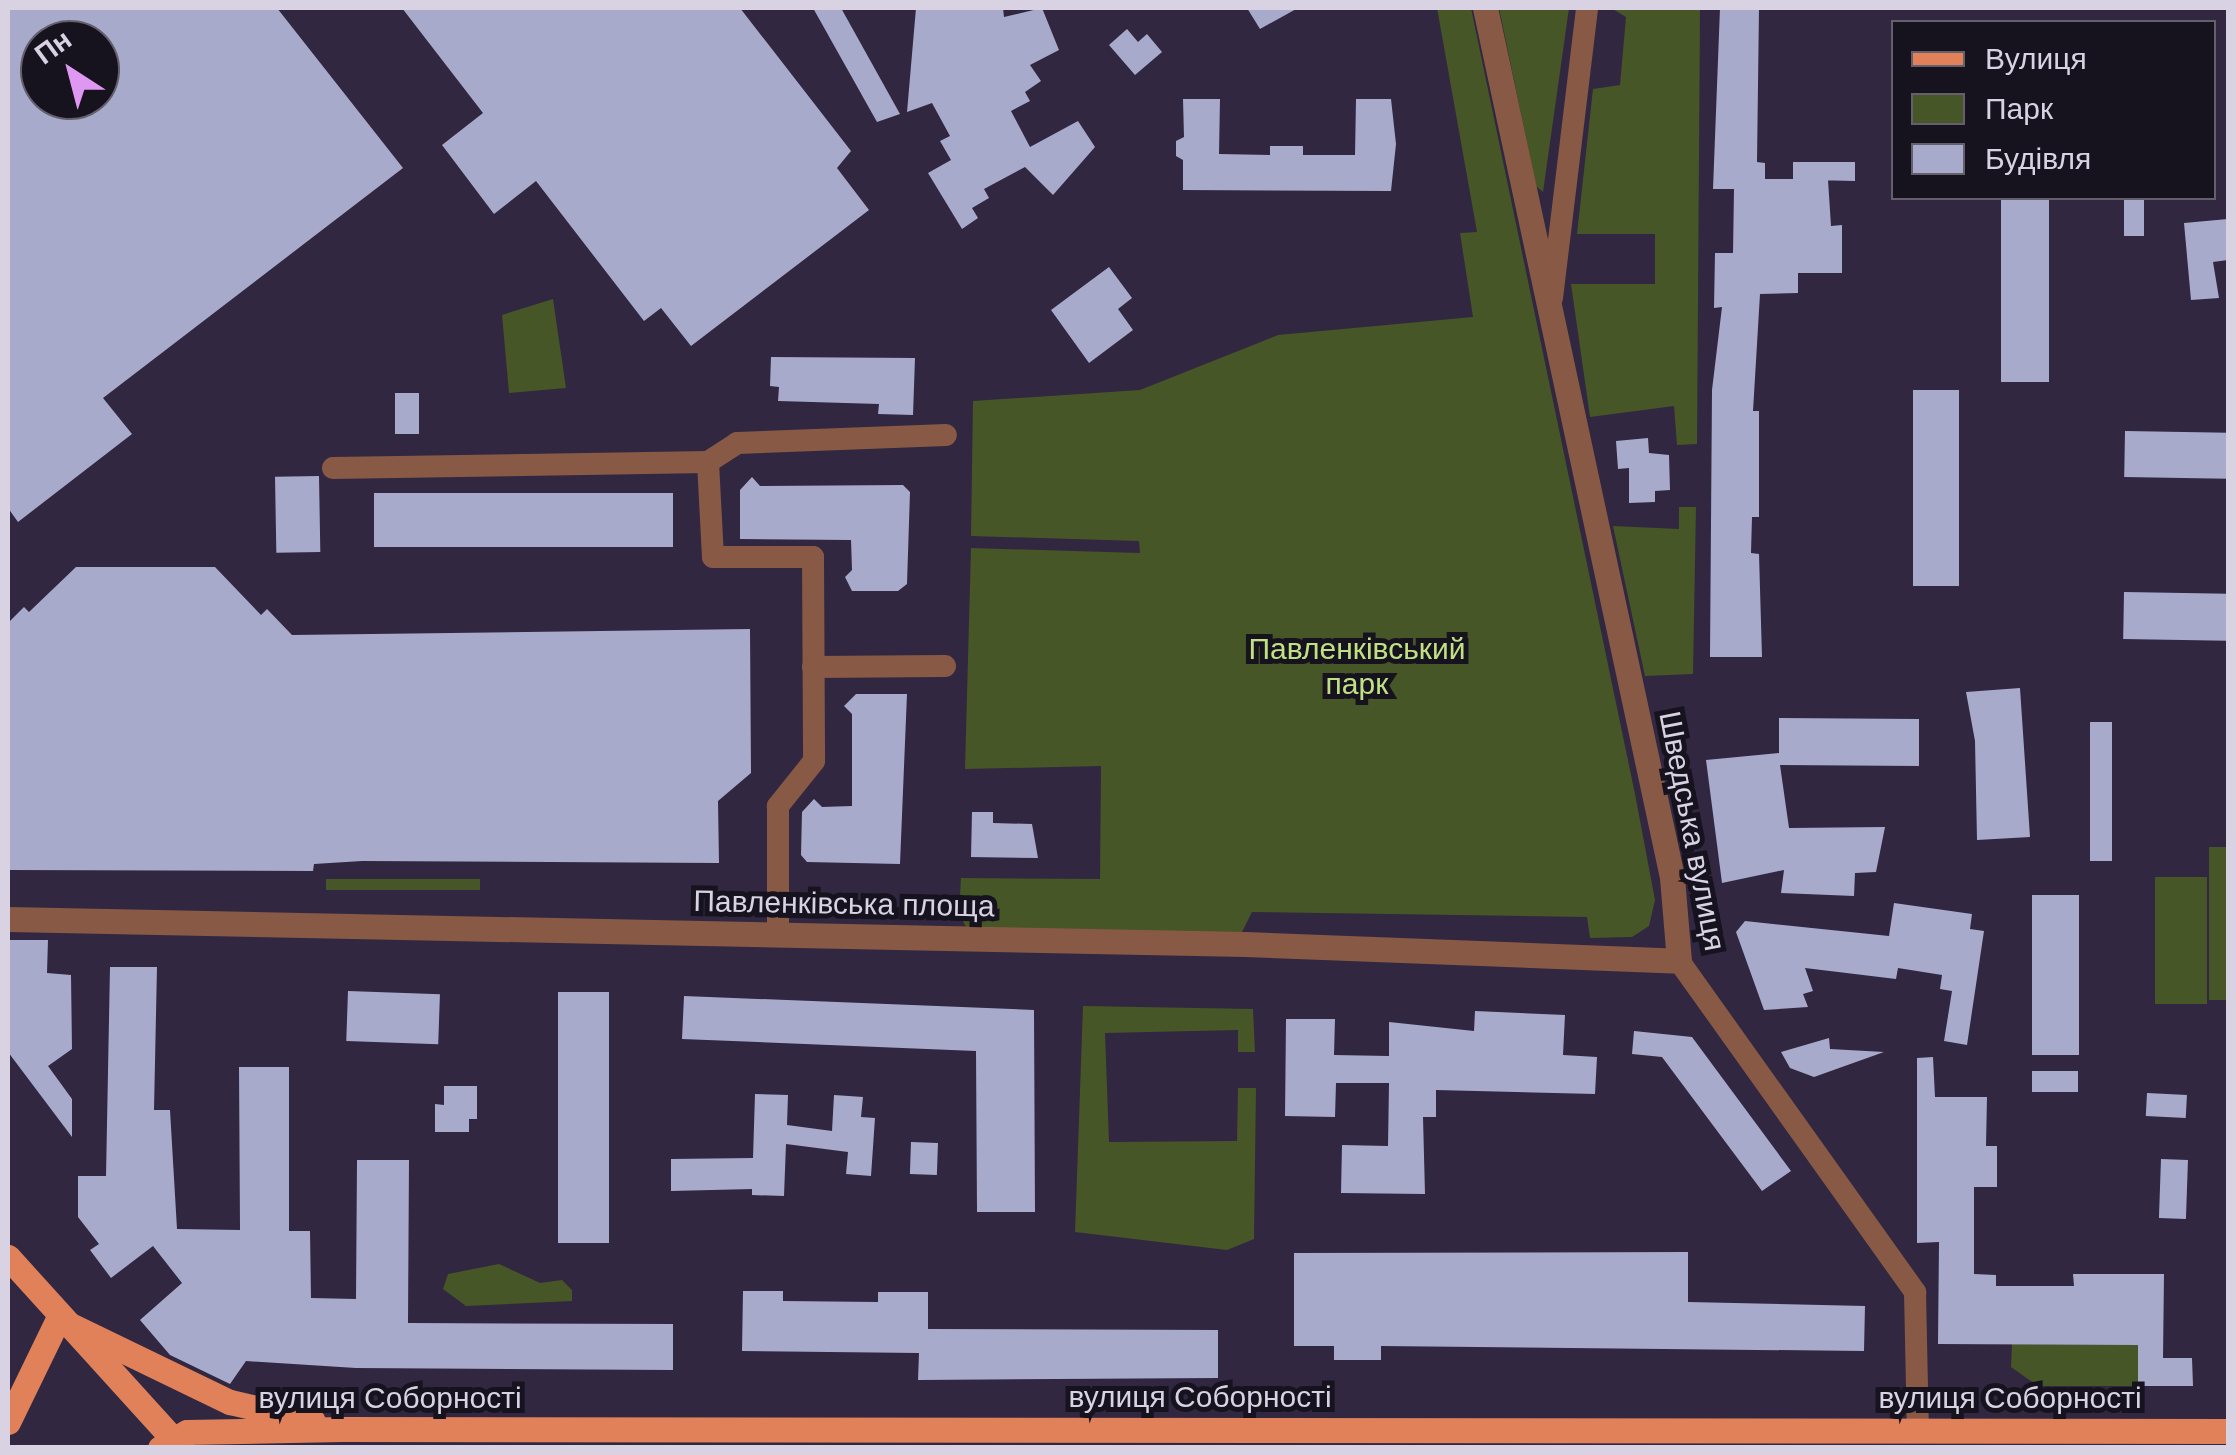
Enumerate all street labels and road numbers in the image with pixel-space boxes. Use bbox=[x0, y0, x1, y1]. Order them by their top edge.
street label: Шведська вулиця bbox=[1651, 708, 1733, 954]
street label: Павленківська площа bbox=[693, 883, 995, 925]
street label: вулиця Соборності bbox=[1068, 1379, 1332, 1415]
street label: вулиця Соборності bbox=[258, 1380, 522, 1416]
street label: вулиця Соборності bbox=[1878, 1380, 2142, 1416]

